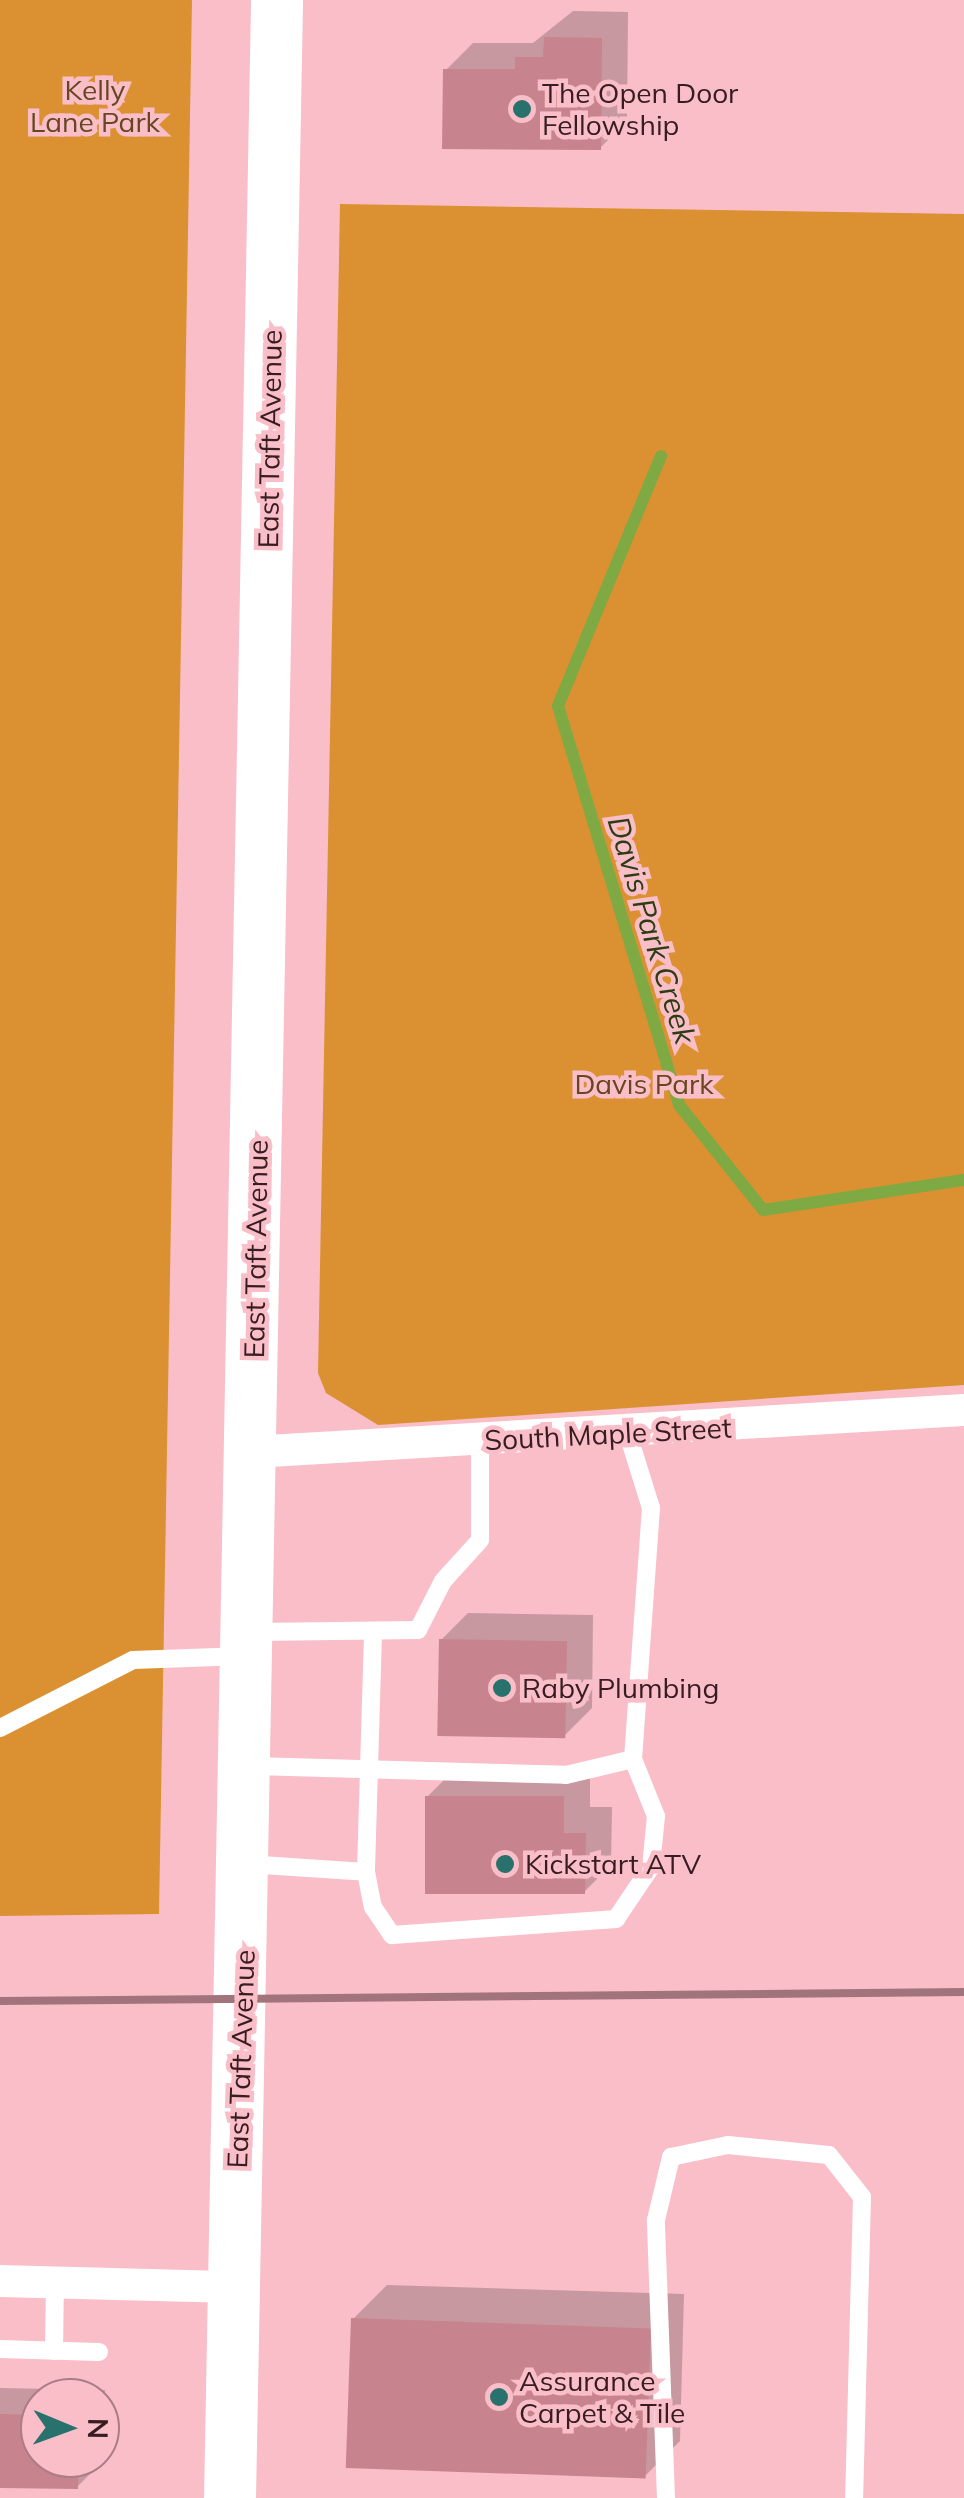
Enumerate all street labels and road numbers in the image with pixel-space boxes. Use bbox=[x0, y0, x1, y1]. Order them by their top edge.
street label: East Taft Avenue bbox=[251, 329, 289, 549]
street label: East Taft Avenue bbox=[237, 1139, 275, 1359]
street label: South Maple Street bbox=[484, 1411, 732, 1457]
street label: East Taft Avenue bbox=[220, 1949, 262, 2169]

